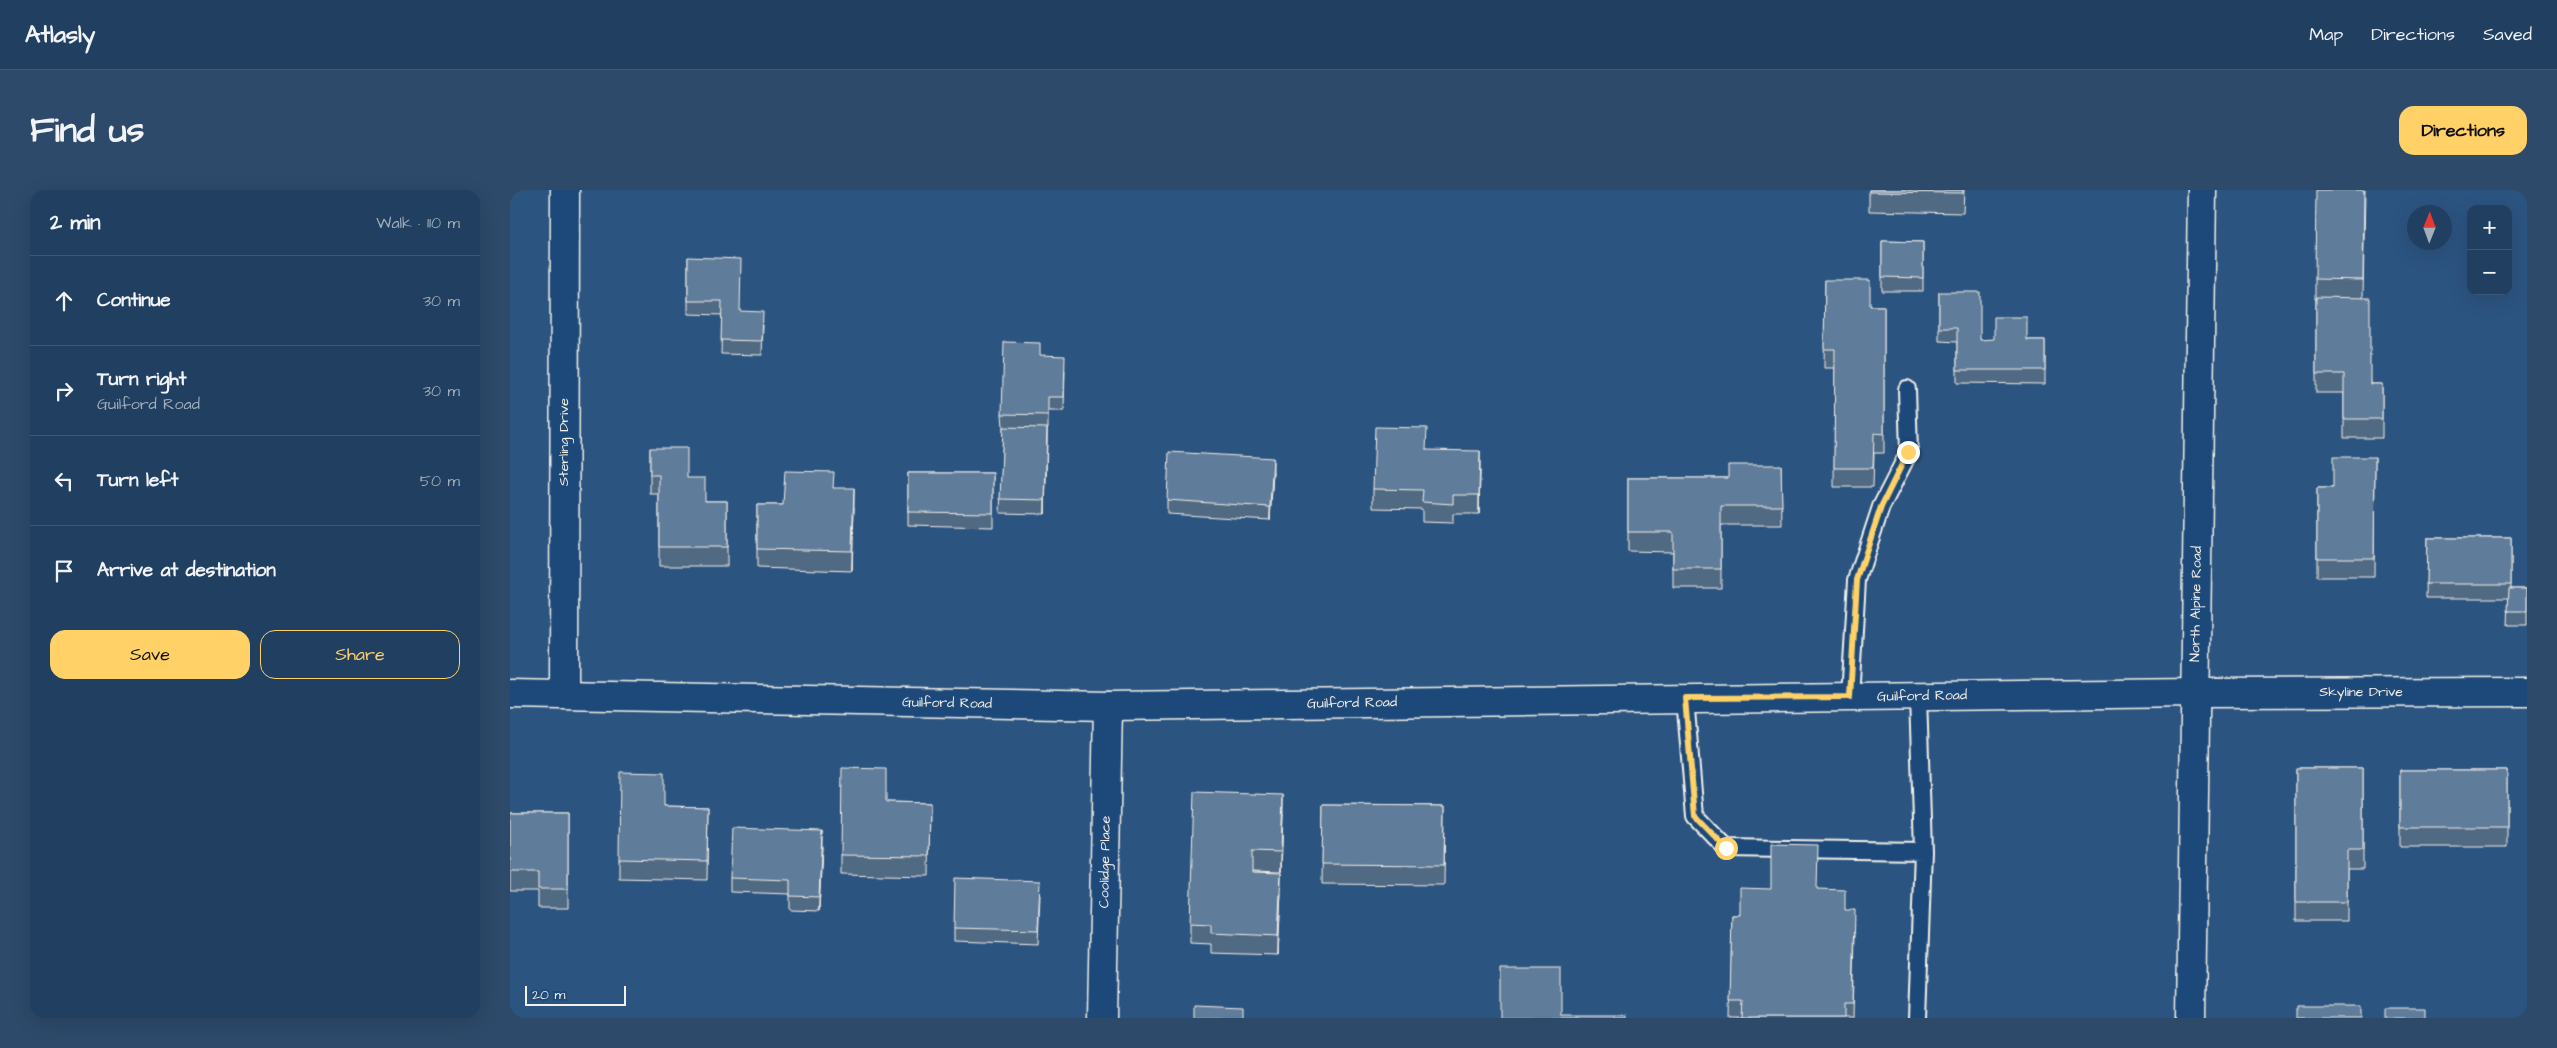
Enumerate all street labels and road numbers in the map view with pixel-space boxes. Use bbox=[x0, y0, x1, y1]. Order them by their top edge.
street label: Sterling Drive bbox=[554, 398, 574, 486]
street label: North Alpine Road bbox=[2185, 546, 2207, 662]
street label: Skyline Drive bbox=[2319, 682, 2403, 702]
street label: Guilford Road bbox=[1877, 685, 1967, 707]
street label: Guilford Road bbox=[902, 692, 992, 714]
street label: Guilford Road bbox=[1307, 692, 1397, 714]
street label: Coolidge Place bbox=[1094, 815, 1116, 908]

